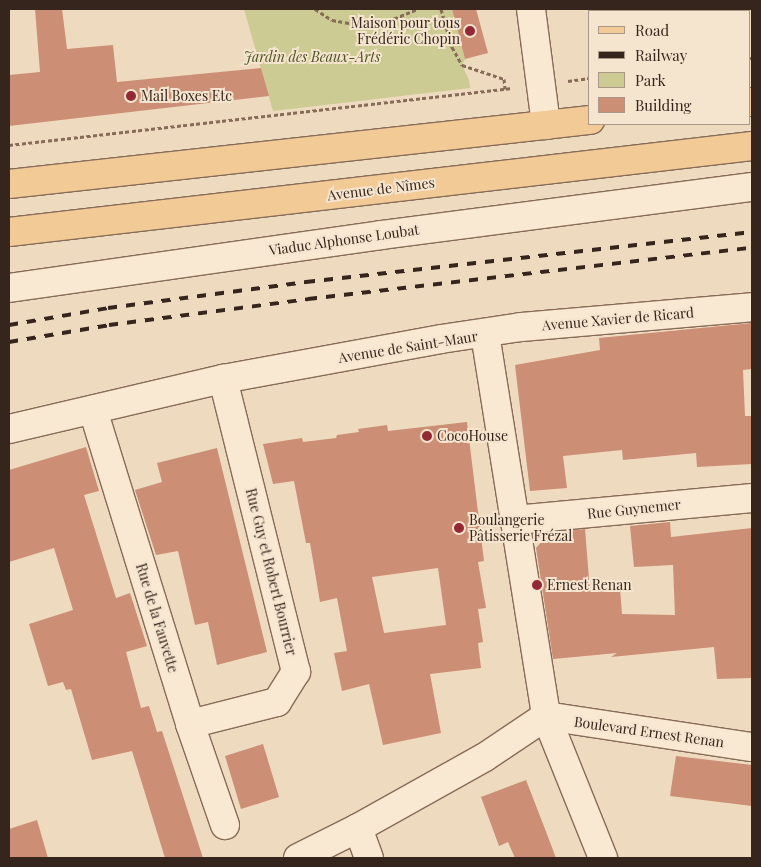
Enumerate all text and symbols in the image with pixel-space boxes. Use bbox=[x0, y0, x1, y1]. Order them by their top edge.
legend bbox=[588, 10, 751, 125]
place label: Maison pour tous Frédéric Chopin bbox=[350, 15, 460, 48]
text: Road bbox=[635, 20, 669, 40]
marker: Maison pour tous Frédéric Chopin bbox=[464, 25, 476, 37]
text: Railway bbox=[635, 45, 687, 65]
park label: Jardin des Beaux-Arts bbox=[244, 49, 380, 65]
text: Park bbox=[635, 70, 666, 90]
place label: Mail Boxes Etc bbox=[141, 88, 232, 104]
marker: Mail Boxes Etc bbox=[125, 90, 137, 102]
text: Building bbox=[635, 95, 691, 115]
street label: Avenue de Nîmes bbox=[326, 174, 436, 204]
street label: Viaduc Alphonse Loubat bbox=[268, 221, 420, 259]
street label: Avenue Xavier de Ricard bbox=[541, 304, 695, 334]
street label: Avenue de Saint-Maur bbox=[337, 328, 479, 366]
place label: CocoHouse bbox=[437, 428, 508, 444]
marker: CocoHouse bbox=[421, 430, 433, 442]
street label: Rue Guy et Robert Bourrier bbox=[242, 486, 300, 658]
street label: Rue Guynemer bbox=[586, 496, 682, 522]
place label: Boulangerie Pâtisserie Frézal bbox=[469, 512, 572, 544]
marker: Boulangerie Pâtisserie Frézal bbox=[453, 522, 465, 534]
street label: Rue de la Fauvette bbox=[132, 561, 182, 675]
place label: Ernest Renan bbox=[547, 577, 632, 593]
marker: Ernest Renan bbox=[531, 579, 543, 591]
street label: Boulevard Ernest Renan bbox=[573, 713, 725, 751]

